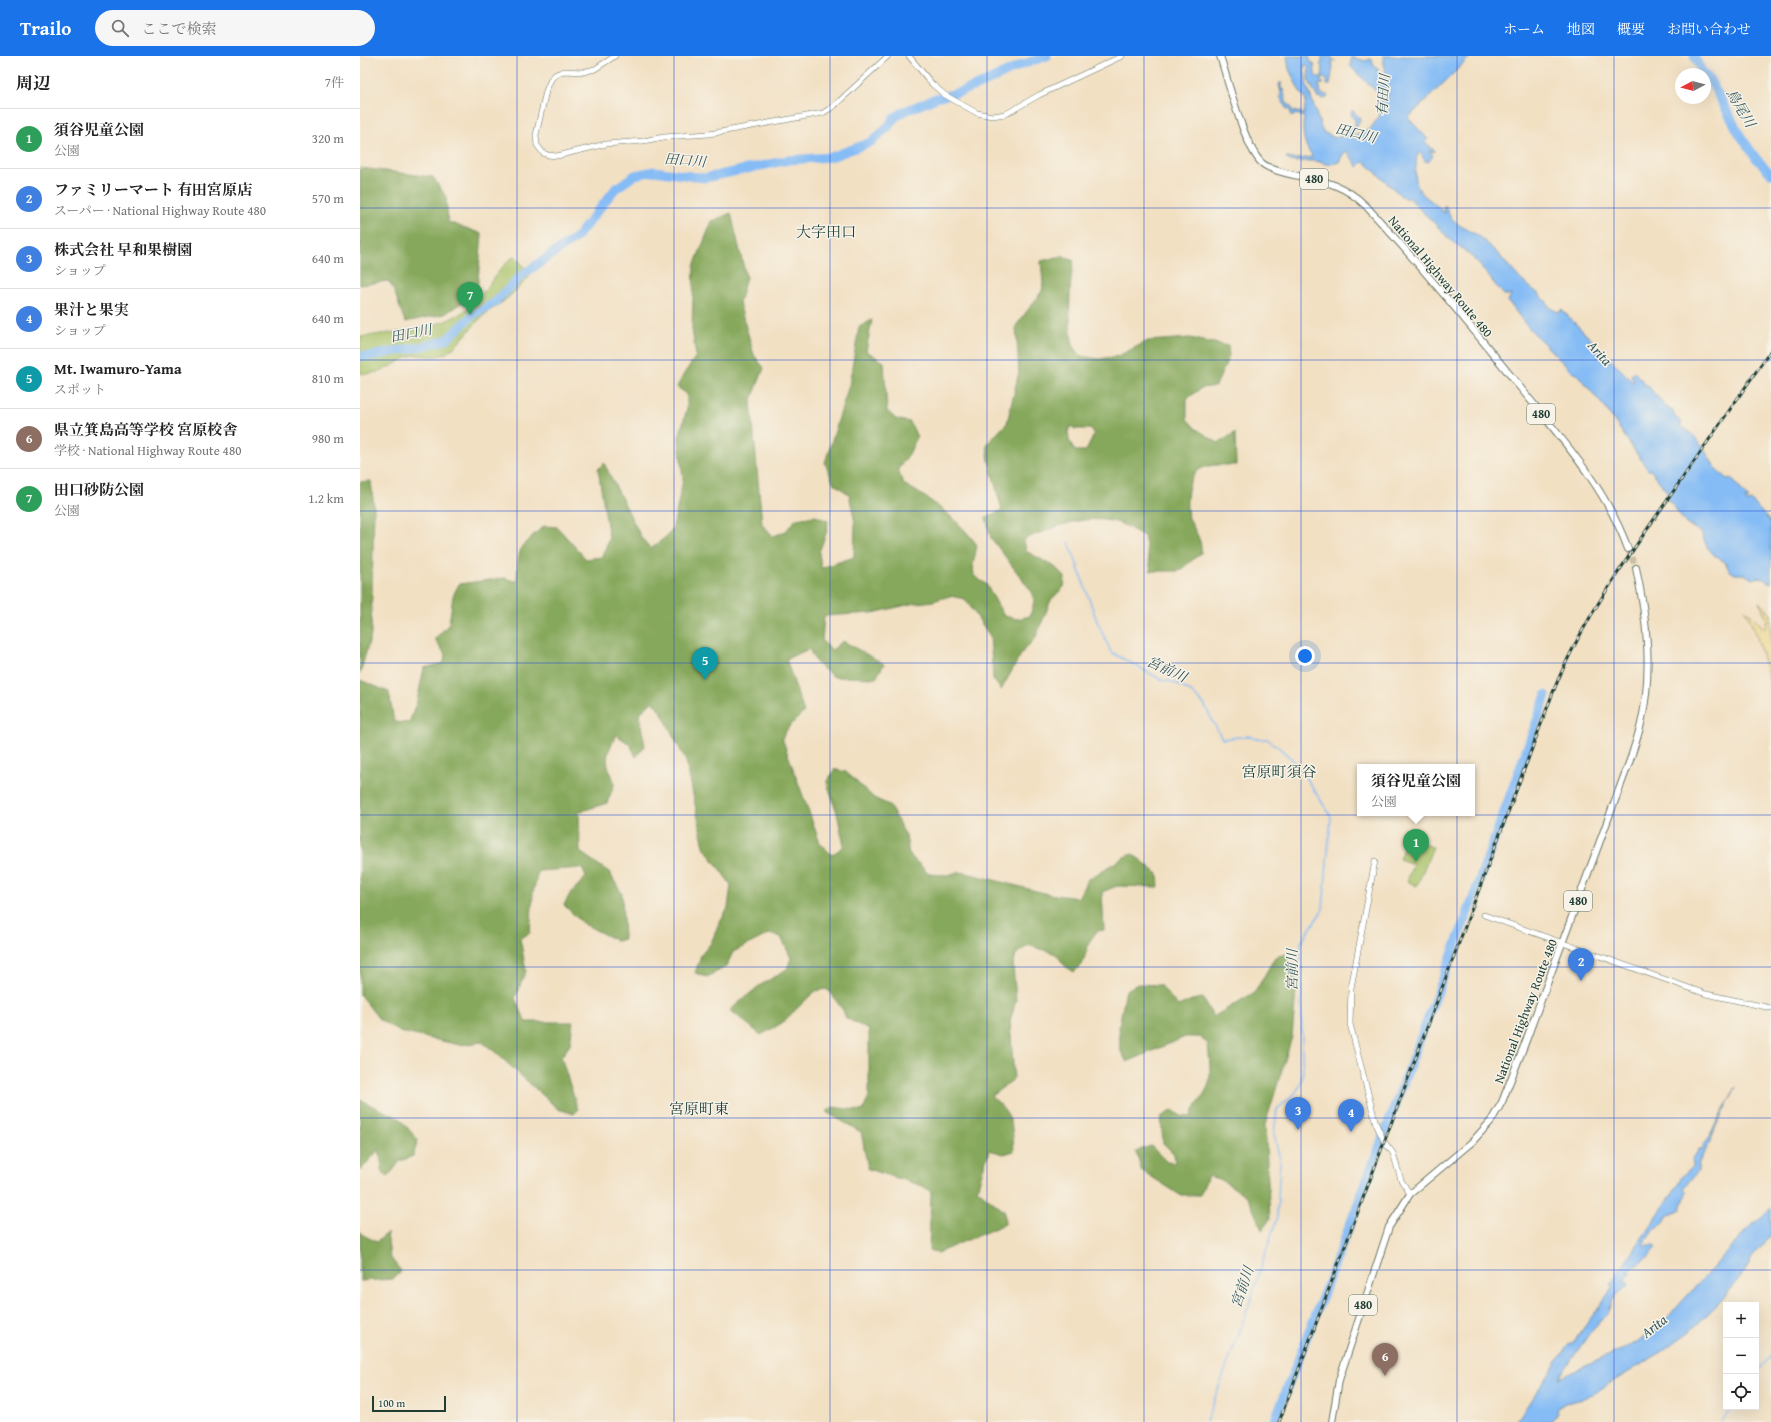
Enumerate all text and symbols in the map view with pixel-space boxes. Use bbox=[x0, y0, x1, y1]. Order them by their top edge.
search box bbox=[95, 10, 375, 46]
text: Trailo bbox=[20, 14, 71, 42]
icon: search bbox=[109, 17, 131, 39]
text: ここで検索 bbox=[141, 18, 216, 39]
text: ホーム bbox=[1503, 19, 1545, 39]
text: 地図 bbox=[1567, 19, 1595, 39]
text: 概要 bbox=[1617, 19, 1645, 39]
text: お問い合わせ bbox=[1667, 19, 1751, 39]
north arrow bbox=[1675, 68, 1711, 104]
text: 周辺 bbox=[16, 70, 50, 95]
water label: 有田川 bbox=[1371, 71, 1395, 117]
text: 7件 bbox=[325, 73, 344, 92]
water label: 鳥尾川 bbox=[1722, 85, 1761, 133]
water label: 田口川 bbox=[1333, 118, 1381, 148]
text: 須谷児童公園 bbox=[54, 119, 144, 140]
text: 1 bbox=[26, 129, 32, 148]
text: 320 m bbox=[312, 129, 344, 148]
text: 公園 bbox=[54, 141, 80, 160]
water label: 田口川 bbox=[663, 148, 709, 172]
road number: 480 bbox=[1300, 169, 1328, 189]
text: ファミリーマート 有田宮原店 bbox=[54, 179, 252, 200]
text: 2 bbox=[26, 189, 32, 208]
text: 570 m bbox=[312, 189, 344, 208]
text: スーパー · National Highway Route 480 bbox=[54, 201, 266, 220]
street label: National Highway Route 480 bbox=[1384, 211, 1497, 341]
district label: 大字田口 bbox=[796, 221, 856, 242]
text: 株式会社 早和果樹園 bbox=[54, 239, 192, 260]
text: 3 bbox=[26, 249, 32, 268]
text: 640 m bbox=[312, 249, 344, 268]
text: ショップ bbox=[54, 261, 106, 280]
pin: 7 bbox=[457, 282, 483, 315]
text: 果汁と果実 bbox=[54, 299, 129, 320]
text: 4 bbox=[26, 309, 32, 328]
text: 640 m bbox=[312, 309, 344, 328]
water label: 田口川 bbox=[388, 319, 435, 347]
text: ショップ bbox=[54, 321, 106, 340]
water label: Arita bbox=[1583, 335, 1617, 370]
text: Mt. Iwamuro-Yama bbox=[54, 358, 182, 379]
text: 5 bbox=[26, 369, 32, 388]
text: 810 m bbox=[312, 369, 344, 388]
text: スポット bbox=[54, 380, 106, 399]
road number: 480 bbox=[1527, 404, 1555, 424]
text: 県立箕島高等学校 宮原校舎 bbox=[54, 419, 237, 440]
text: 6 bbox=[26, 429, 32, 448]
text: 980 m bbox=[312, 429, 344, 448]
text: 学校 · National Highway Route 480 bbox=[54, 441, 241, 460]
text: 田口砂防公園 bbox=[54, 479, 144, 500]
text: 7 bbox=[26, 489, 32, 508]
text: 1.2 km bbox=[308, 489, 344, 508]
text: 公園 bbox=[54, 501, 80, 520]
your location bbox=[1295, 646, 1315, 666]
pin: 5 bbox=[692, 647, 718, 680]
water label: 宮前川 bbox=[1144, 651, 1192, 688]
district label: 宮原町須谷 bbox=[1241, 761, 1317, 782]
popup bbox=[1357, 764, 1475, 816]
text: 須谷児童公園 bbox=[1371, 770, 1461, 791]
text: 公園 bbox=[1371, 792, 1397, 811]
pin: 1 bbox=[1403, 829, 1429, 862]
road number: 480 bbox=[1564, 891, 1592, 911]
street label: National Highway Route 480 bbox=[1489, 936, 1562, 1086]
water label: 宮前川 bbox=[1282, 947, 1302, 991]
pin: 2 bbox=[1568, 948, 1594, 981]
pin: 3 bbox=[1285, 1097, 1311, 1130]
district label: 宮原町東 bbox=[669, 1098, 729, 1119]
pin: 4 bbox=[1338, 1099, 1364, 1132]
water label: 宮前川 bbox=[1226, 1262, 1259, 1310]
road number: 480 bbox=[1349, 1295, 1377, 1315]
map controls bbox=[1723, 1302, 1759, 1410]
button: + bbox=[1723, 1302, 1759, 1338]
water label: Arita bbox=[1636, 1309, 1671, 1343]
button: − bbox=[1723, 1338, 1759, 1374]
pin: 6 bbox=[1372, 1343, 1398, 1376]
button: locate bbox=[1723, 1374, 1759, 1410]
scale bar bbox=[372, 1394, 446, 1413]
text: 100 m bbox=[378, 1395, 405, 1411]

